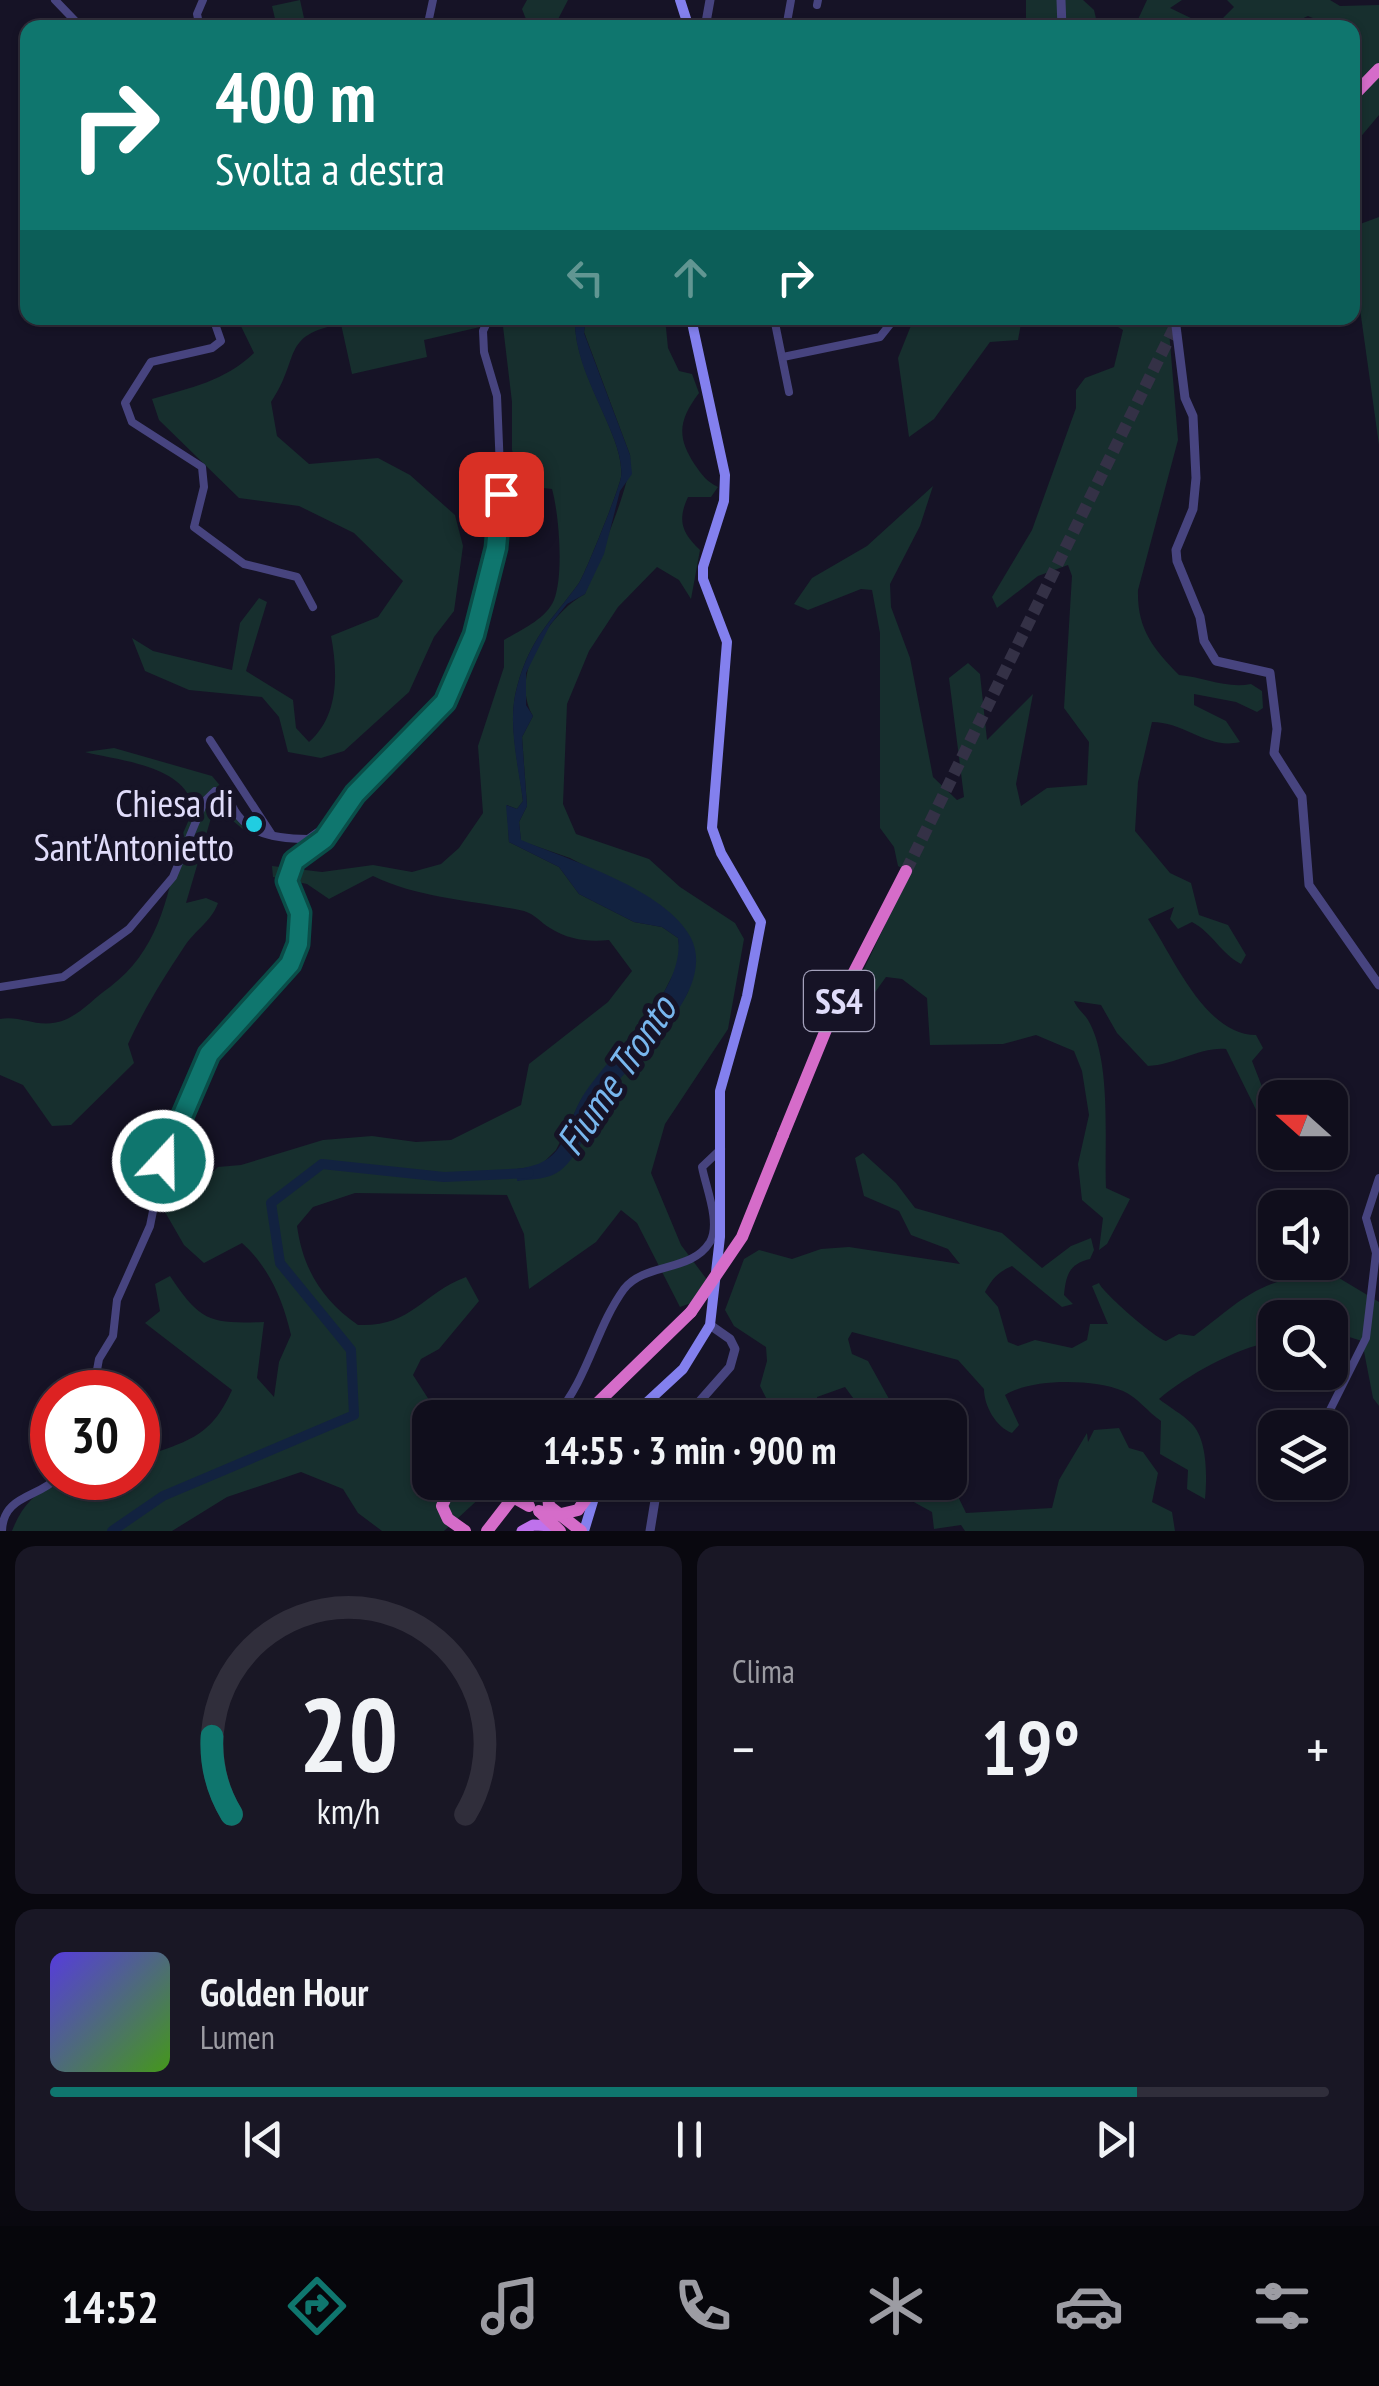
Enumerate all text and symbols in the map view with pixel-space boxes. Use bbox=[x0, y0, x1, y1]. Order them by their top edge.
text: 400 m bbox=[215, 51, 376, 141]
icon: right bbox=[50, 60, 180, 190]
text: Svolta a destra bbox=[215, 139, 445, 197]
icon: left bbox=[558, 250, 613, 305]
icon: ahead bbox=[663, 250, 718, 305]
icon: right bbox=[768, 250, 823, 305]
pin bbox=[459, 452, 544, 537]
icon: arrive bbox=[474, 467, 529, 522]
place label: Chiesa di Sant'Antonietto bbox=[33, 778, 234, 871]
marker: Chiesa di Sant'Antonietto bbox=[243, 813, 265, 835]
road number: SS4 bbox=[804, 971, 874, 1031]
water label: Fiume Tronto bbox=[543, 983, 689, 1164]
north arrow bbox=[1258, 1080, 1348, 1170]
map controls bbox=[1258, 1080, 1348, 1500]
position arrow bbox=[111, 1109, 215, 1213]
button: sound bbox=[1258, 1190, 1348, 1280]
button: search bbox=[1258, 1300, 1348, 1390]
speed limit sign: 30 bbox=[30, 1370, 160, 1500]
button: layers bbox=[1258, 1410, 1348, 1500]
text: 14:55 · 3 min · 900 m bbox=[543, 1425, 836, 1474]
text: Clima bbox=[732, 1650, 795, 1692]
text: 20 bbox=[299, 1666, 398, 1801]
text: 19° bbox=[981, 1699, 1080, 1796]
text: − bbox=[732, 1713, 755, 1784]
text: + bbox=[1306, 1713, 1329, 1784]
text: km/h bbox=[317, 1788, 380, 1834]
text: Golden Hour bbox=[200, 1967, 369, 2016]
text: Lumen bbox=[200, 2016, 275, 2058]
icon: previous bbox=[236, 2112, 291, 2167]
icon: pause bbox=[662, 2112, 717, 2167]
icon: next bbox=[1088, 2112, 1143, 2167]
icon: directions bbox=[282, 2271, 352, 2341]
icon: music bbox=[475, 2271, 545, 2341]
icon: phone bbox=[668, 2271, 738, 2341]
icon: climate bbox=[861, 2271, 931, 2341]
icon: car bbox=[1054, 2271, 1124, 2341]
icon: filters bbox=[1247, 2271, 1317, 2341]
text: 14:52 bbox=[62, 2277, 159, 2335]

